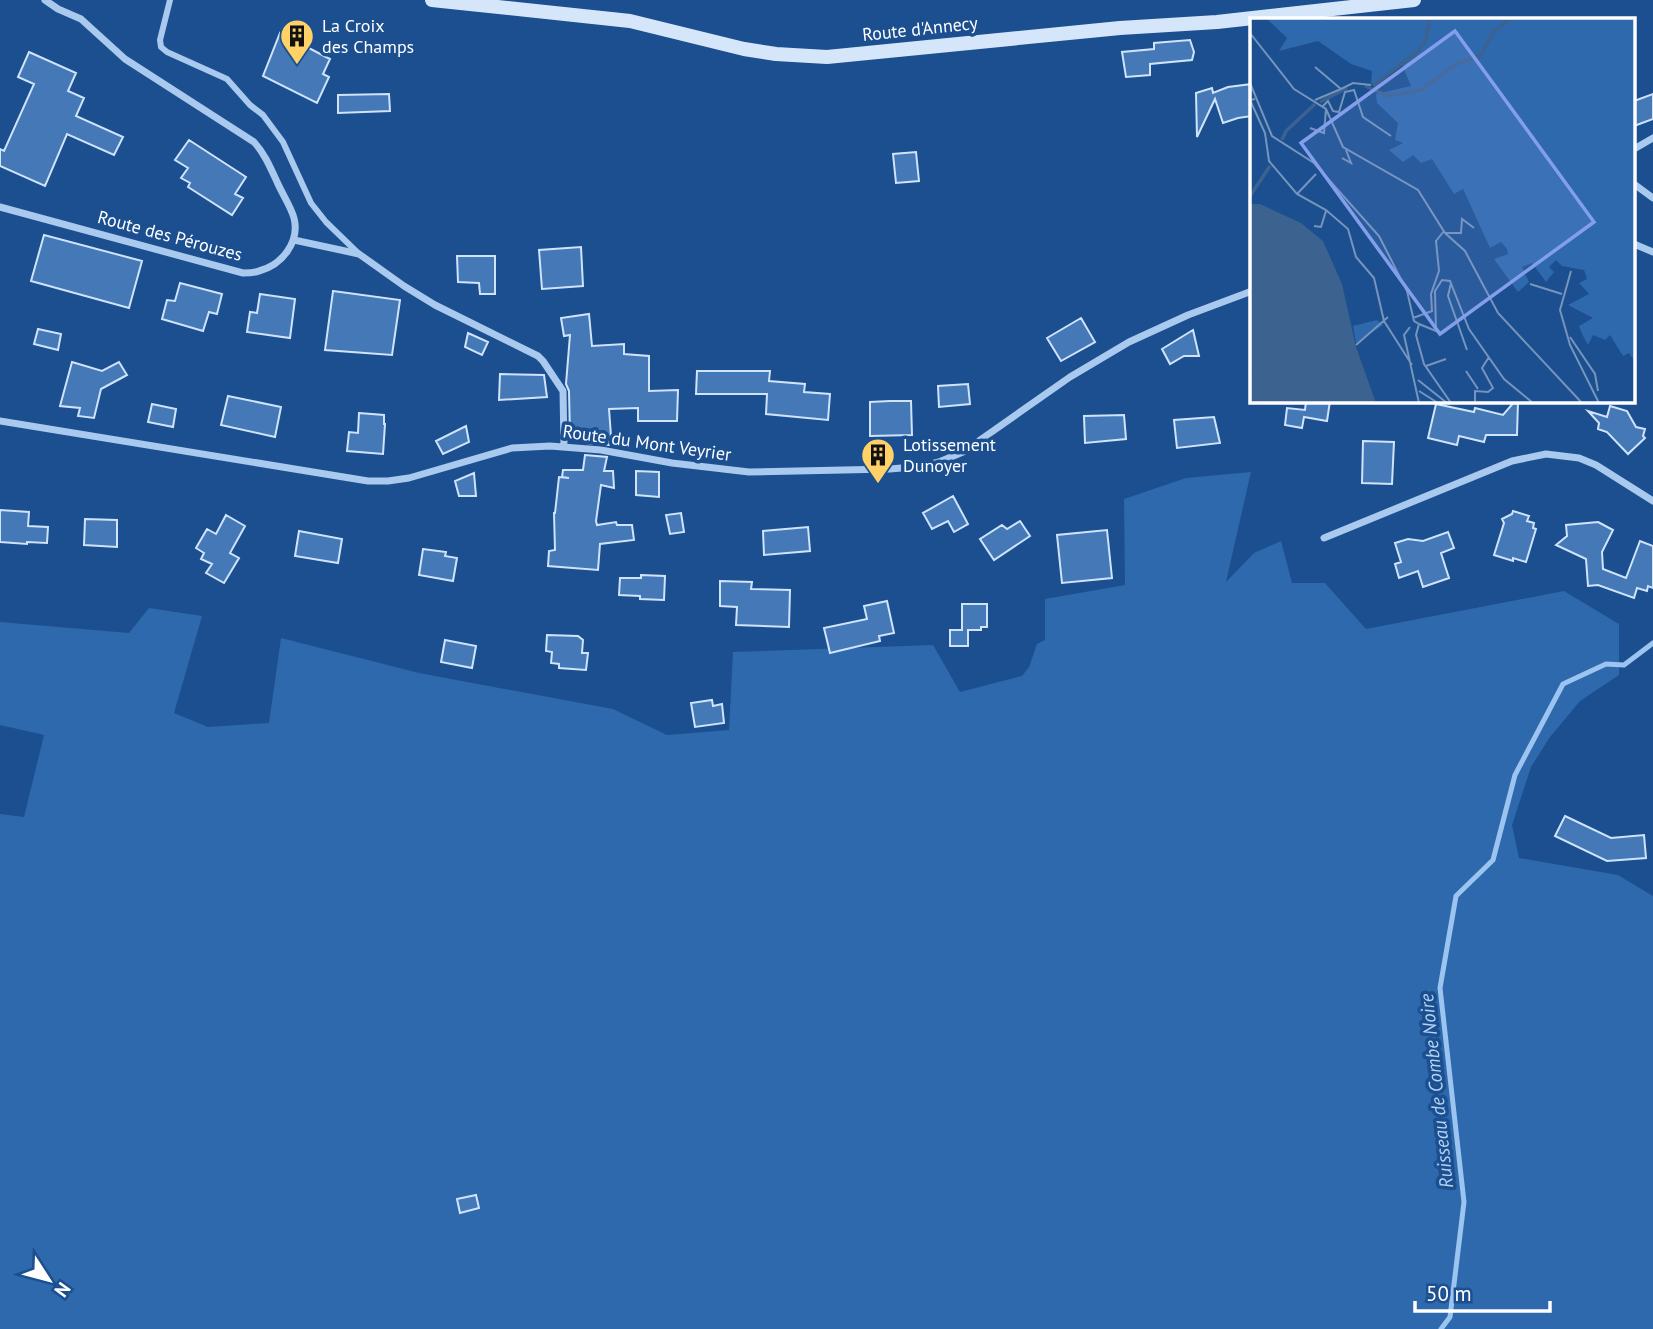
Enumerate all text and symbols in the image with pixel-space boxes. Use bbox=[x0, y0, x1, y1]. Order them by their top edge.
street label: Route d'Annecy bbox=[861, 11, 979, 46]
place label: La Croix des Champs bbox=[322, 14, 414, 58]
building icon: La Croix des Champs bbox=[278, 17, 316, 66]
inset map bbox=[1250, 18, 1636, 402]
street label: Route des Pérouzes bbox=[95, 205, 245, 266]
street label: Route du Mont Veyrier bbox=[561, 419, 733, 466]
place label: Lotissement Dunoyer bbox=[903, 433, 996, 477]
building icon: Lotissement Dunoyer bbox=[859, 436, 897, 485]
water label: Ruisseau de Combe Noire bbox=[1414, 992, 1458, 1189]
north arrow bbox=[14, 1245, 84, 1315]
scale bar bbox=[1415, 1270, 1550, 1314]
text: N bbox=[49, 1278, 76, 1302]
text: 50 m bbox=[1426, 1280, 1472, 1307]

